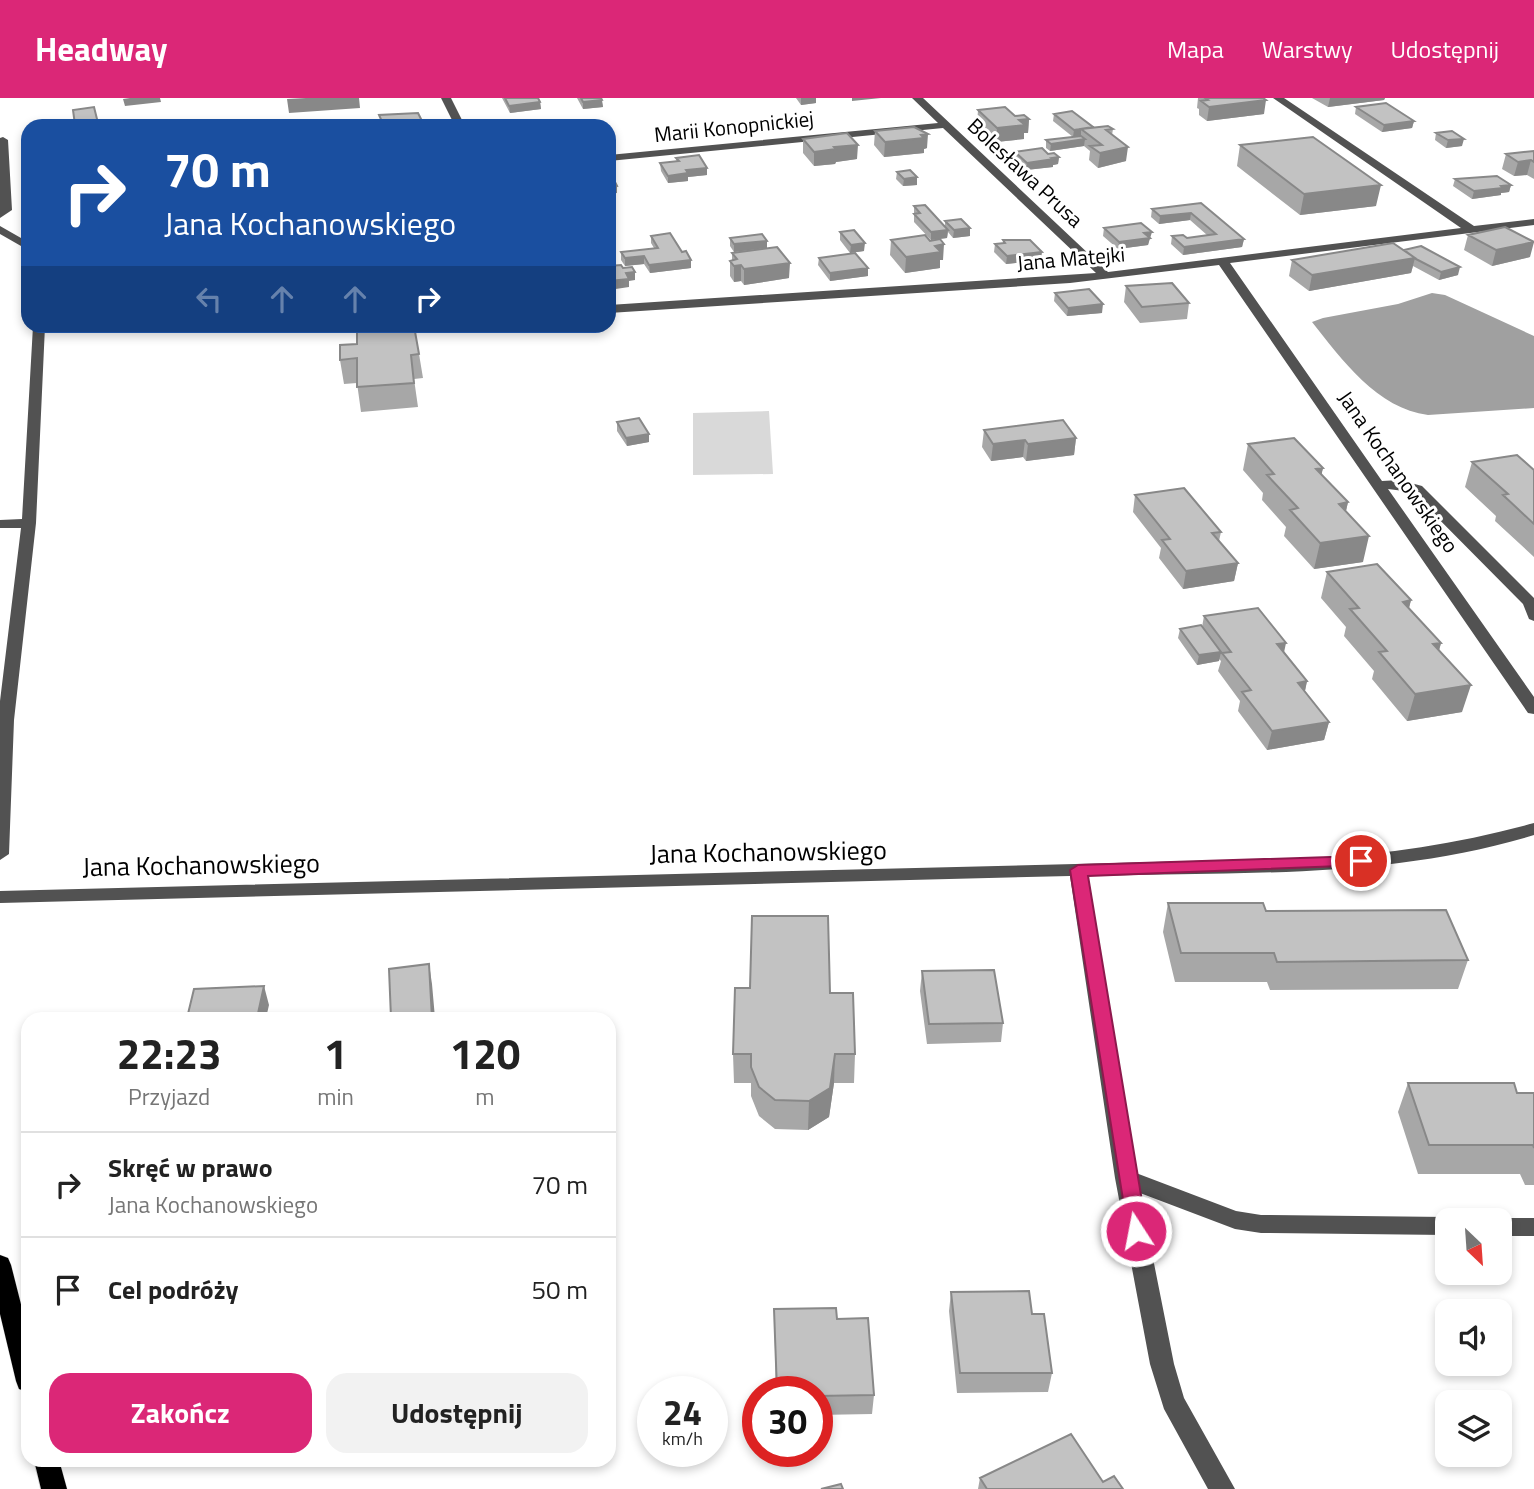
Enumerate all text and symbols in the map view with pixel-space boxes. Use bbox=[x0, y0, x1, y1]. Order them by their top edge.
text: Headway bbox=[35, 24, 168, 74]
text: Mapa bbox=[1167, 31, 1224, 67]
text: Warstwy bbox=[1262, 31, 1353, 67]
text: Udostępnij bbox=[1391, 31, 1499, 67]
street label: Marii Konopnickiej bbox=[653, 102, 815, 150]
street label: Bolesława Prusa bbox=[960, 110, 1091, 235]
text: 70 m bbox=[164, 131, 271, 206]
icon: right bbox=[49, 147, 140, 238]
text: Jana Kochanowskiego bbox=[164, 199, 456, 247]
street label: Jana Matejki bbox=[1016, 237, 1126, 279]
icon: left bbox=[190, 280, 228, 318]
icon: ahead bbox=[263, 280, 301, 318]
icon: ahead bbox=[336, 280, 374, 318]
icon: right bbox=[409, 280, 447, 318]
street label: Jana Kochanowskiego bbox=[1331, 384, 1467, 559]
street label: Jana Kochanowskiego bbox=[649, 830, 887, 873]
pin bbox=[1331, 831, 1391, 891]
icon: arrive bbox=[1342, 842, 1380, 880]
street label: Jana Kochanowskiego bbox=[82, 843, 320, 886]
text: 22:23 bbox=[117, 1021, 222, 1085]
text: 1 bbox=[324, 1021, 347, 1085]
text: 120 bbox=[450, 1021, 520, 1085]
text: Przyjazd bbox=[128, 1079, 210, 1114]
text: min bbox=[317, 1079, 354, 1114]
text: m bbox=[475, 1079, 495, 1114]
text: Skręć w prawo bbox=[108, 1148, 273, 1187]
text: 70 m bbox=[531, 1165, 588, 1204]
icon: right bbox=[49, 1166, 87, 1204]
text: Jana Kochanowskiego bbox=[108, 1187, 318, 1222]
position arrow bbox=[1099, 1194, 1173, 1268]
north arrow bbox=[1435, 1208, 1512, 1284]
map controls bbox=[1435, 1208, 1512, 1467]
text: Cel podróży bbox=[108, 1270, 238, 1309]
text: 50 m bbox=[531, 1270, 588, 1309]
icon: arrive bbox=[49, 1271, 87, 1309]
button: sound bbox=[1435, 1299, 1512, 1376]
button: Zakończ bbox=[49, 1373, 312, 1453]
button: Udostępnij bbox=[326, 1373, 588, 1453]
speed limit sign: 30 bbox=[742, 1376, 833, 1467]
text: 24 bbox=[663, 1385, 702, 1439]
button: layers bbox=[1435, 1390, 1512, 1467]
text: km/h bbox=[662, 1425, 703, 1452]

